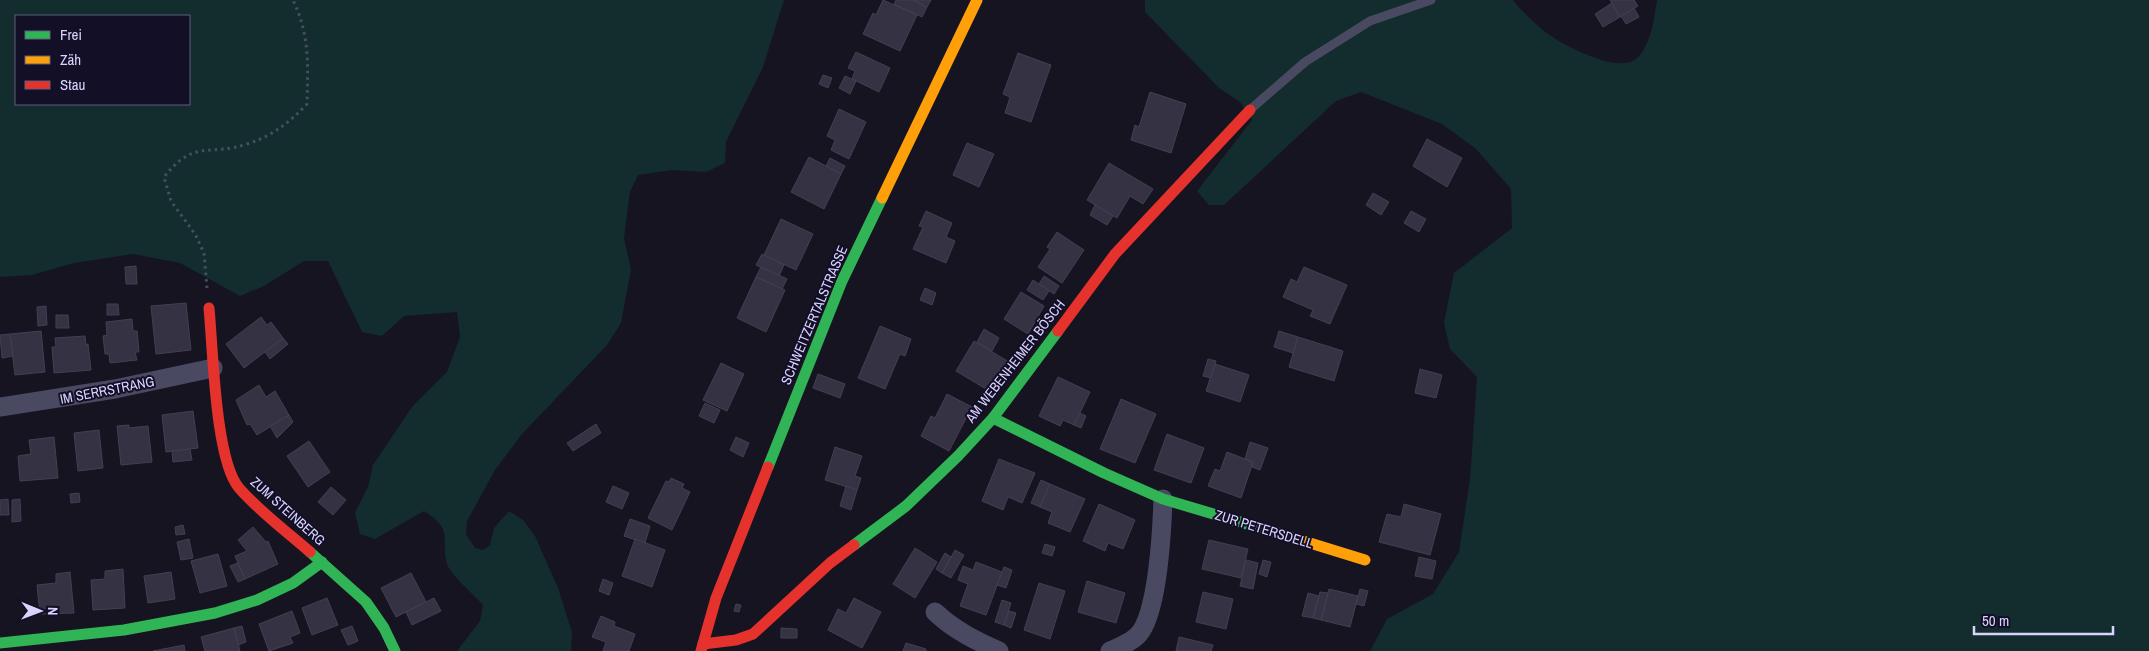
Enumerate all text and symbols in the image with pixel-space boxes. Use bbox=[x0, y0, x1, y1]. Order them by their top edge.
legend bbox=[15, 15, 190, 105]
text: Frei bbox=[60, 24, 82, 45]
text: Zäh bbox=[60, 49, 81, 70]
text: Stau bbox=[60, 74, 85, 95]
street label: SCHWEITZERTALSTRASSE bbox=[777, 243, 851, 387]
street label: AM WEBENHEIMER BÖSCH bbox=[961, 296, 1069, 427]
street label: IM SERRSTRANG bbox=[58, 372, 156, 408]
street label: ZUM STEINBERG bbox=[247, 473, 329, 549]
street label: ZUR PETERSDELL bbox=[1213, 506, 1316, 553]
north arrow bbox=[15, 586, 65, 636]
scale bar bbox=[1974, 604, 2113, 636]
text: N bbox=[44, 607, 62, 616]
text: 50 m bbox=[1982, 610, 2009, 631]

